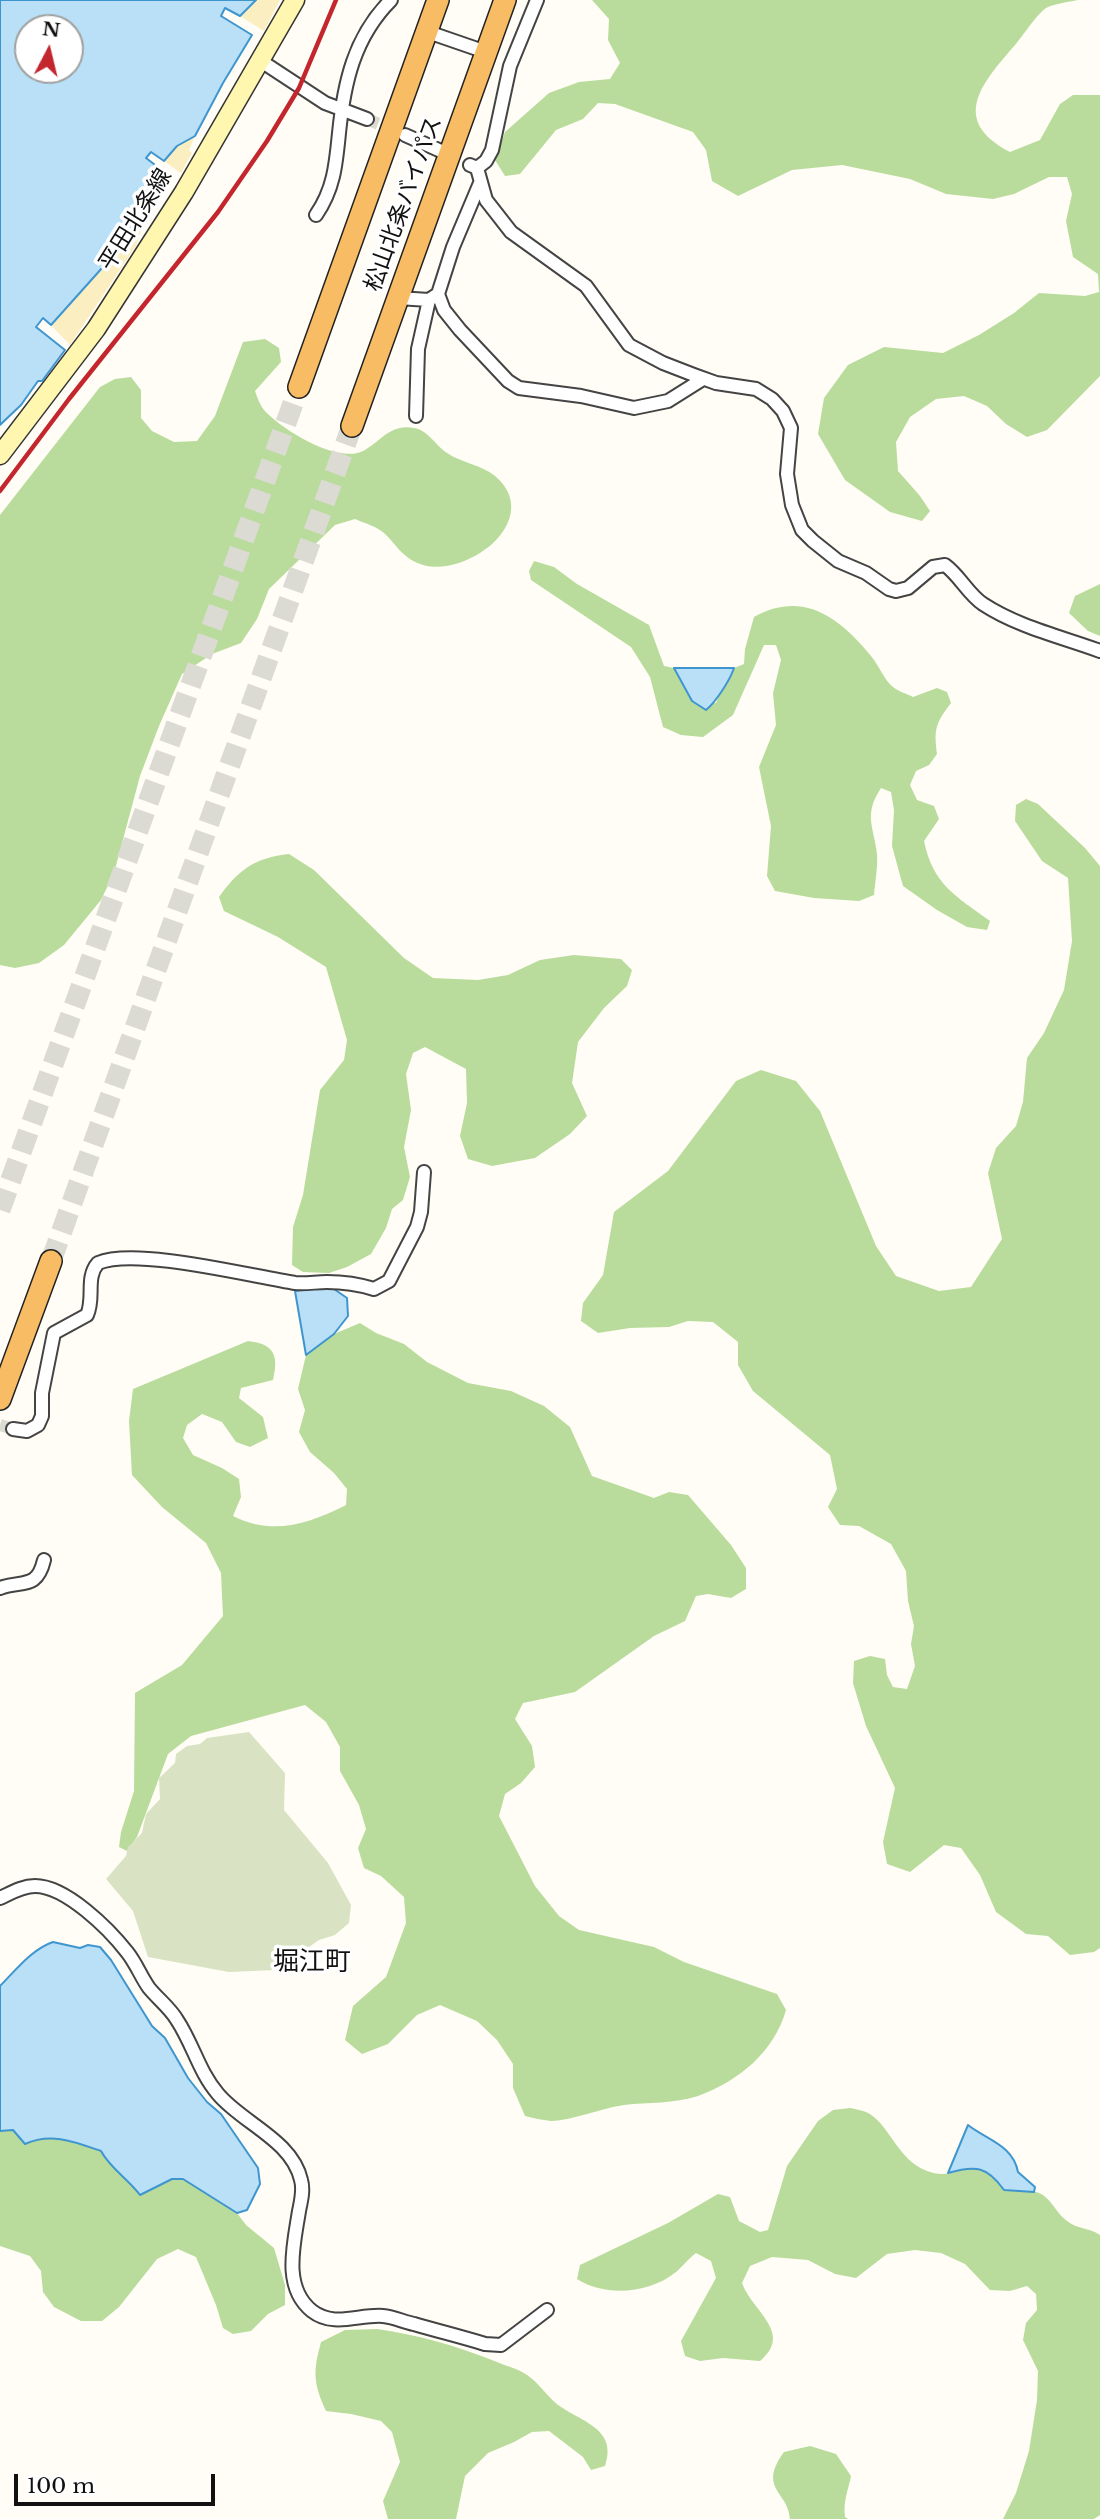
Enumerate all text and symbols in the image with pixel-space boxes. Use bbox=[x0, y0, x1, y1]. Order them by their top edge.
north arrow bbox=[14, 14, 84, 84]
text: N bbox=[41, 17, 62, 42]
street label: 松山北条バイパス bbox=[360, 113, 448, 295]
street label: 平田北条線 bbox=[94, 164, 178, 276]
district label: 堀江町 bbox=[273, 1947, 351, 1979]
scale bar bbox=[18, 2460, 219, 2504]
text: 100 m bbox=[27, 2473, 95, 2499]

